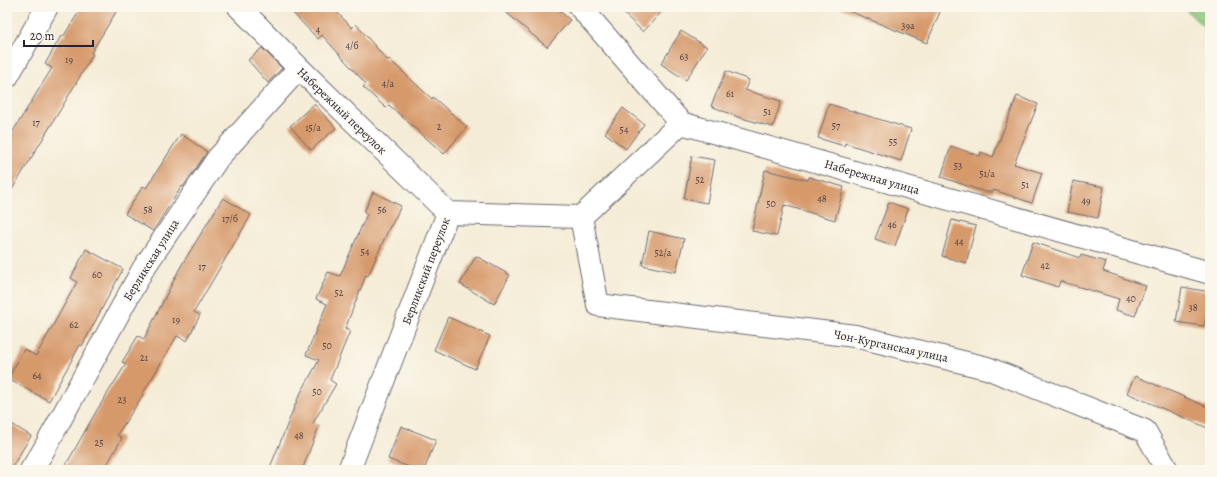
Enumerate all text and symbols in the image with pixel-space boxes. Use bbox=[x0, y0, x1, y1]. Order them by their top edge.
house number: 39а bbox=[901, 19, 915, 32]
scale bar bbox=[24, 22, 93, 48]
house number: 4 bbox=[316, 23, 321, 36]
text: 20 m bbox=[30, 28, 54, 44]
house number: 4/б bbox=[345, 39, 359, 52]
house number: 63 bbox=[680, 50, 688, 63]
house number: 19 bbox=[65, 53, 73, 66]
street label: Набережный переулок bbox=[294, 64, 390, 158]
house number: 4/а bbox=[382, 77, 395, 90]
house number: 61 bbox=[726, 87, 735, 100]
house number: 51 bbox=[763, 105, 771, 118]
house number: 17 bbox=[32, 116, 41, 129]
house number: 57 bbox=[832, 119, 841, 132]
house number: 2 bbox=[437, 120, 442, 133]
house number: 15/а bbox=[305, 121, 321, 134]
house number: 54 bbox=[620, 123, 629, 136]
house number: 55 bbox=[889, 135, 897, 148]
street label: Набережная улица bbox=[823, 156, 922, 198]
house number: 53 bbox=[954, 159, 962, 172]
house number: 51/а bbox=[979, 167, 995, 180]
house number: 52 bbox=[695, 173, 705, 186]
house number: 51 bbox=[1021, 178, 1029, 191]
house number: 48 bbox=[817, 192, 827, 205]
house number: 49 bbox=[1081, 194, 1091, 207]
house number: 50 bbox=[766, 197, 776, 210]
house number: 58 bbox=[143, 203, 153, 216]
house number: 56 bbox=[378, 203, 387, 216]
house number: 17/б bbox=[222, 212, 238, 225]
street label: Берликский переулок bbox=[398, 215, 454, 327]
street label: Берликская улица bbox=[119, 216, 183, 304]
house number: 46 bbox=[887, 218, 897, 231]
house number: 44 bbox=[954, 235, 964, 248]
house number: 54 bbox=[361, 245, 370, 258]
house number: 52/а bbox=[655, 246, 672, 259]
house number: 42 bbox=[1040, 259, 1050, 272]
house number: 17 bbox=[198, 260, 207, 273]
house number: 60 bbox=[92, 268, 102, 281]
house number: 52 bbox=[334, 286, 344, 299]
house number: 40 bbox=[1126, 292, 1136, 305]
house number: 38 bbox=[1188, 301, 1198, 314]
house number: 19 bbox=[172, 313, 180, 326]
house number: 62 bbox=[69, 318, 79, 331]
street label: Чон-Курганская улица bbox=[832, 326, 950, 366]
house number: 50 bbox=[322, 339, 332, 352]
house number: 21 bbox=[140, 351, 149, 364]
house number: 64 bbox=[32, 369, 42, 382]
house number: 50 bbox=[312, 385, 322, 398]
house number: 23 bbox=[118, 393, 126, 406]
house number: 48 bbox=[294, 429, 304, 442]
house number: 25 bbox=[94, 436, 104, 449]

